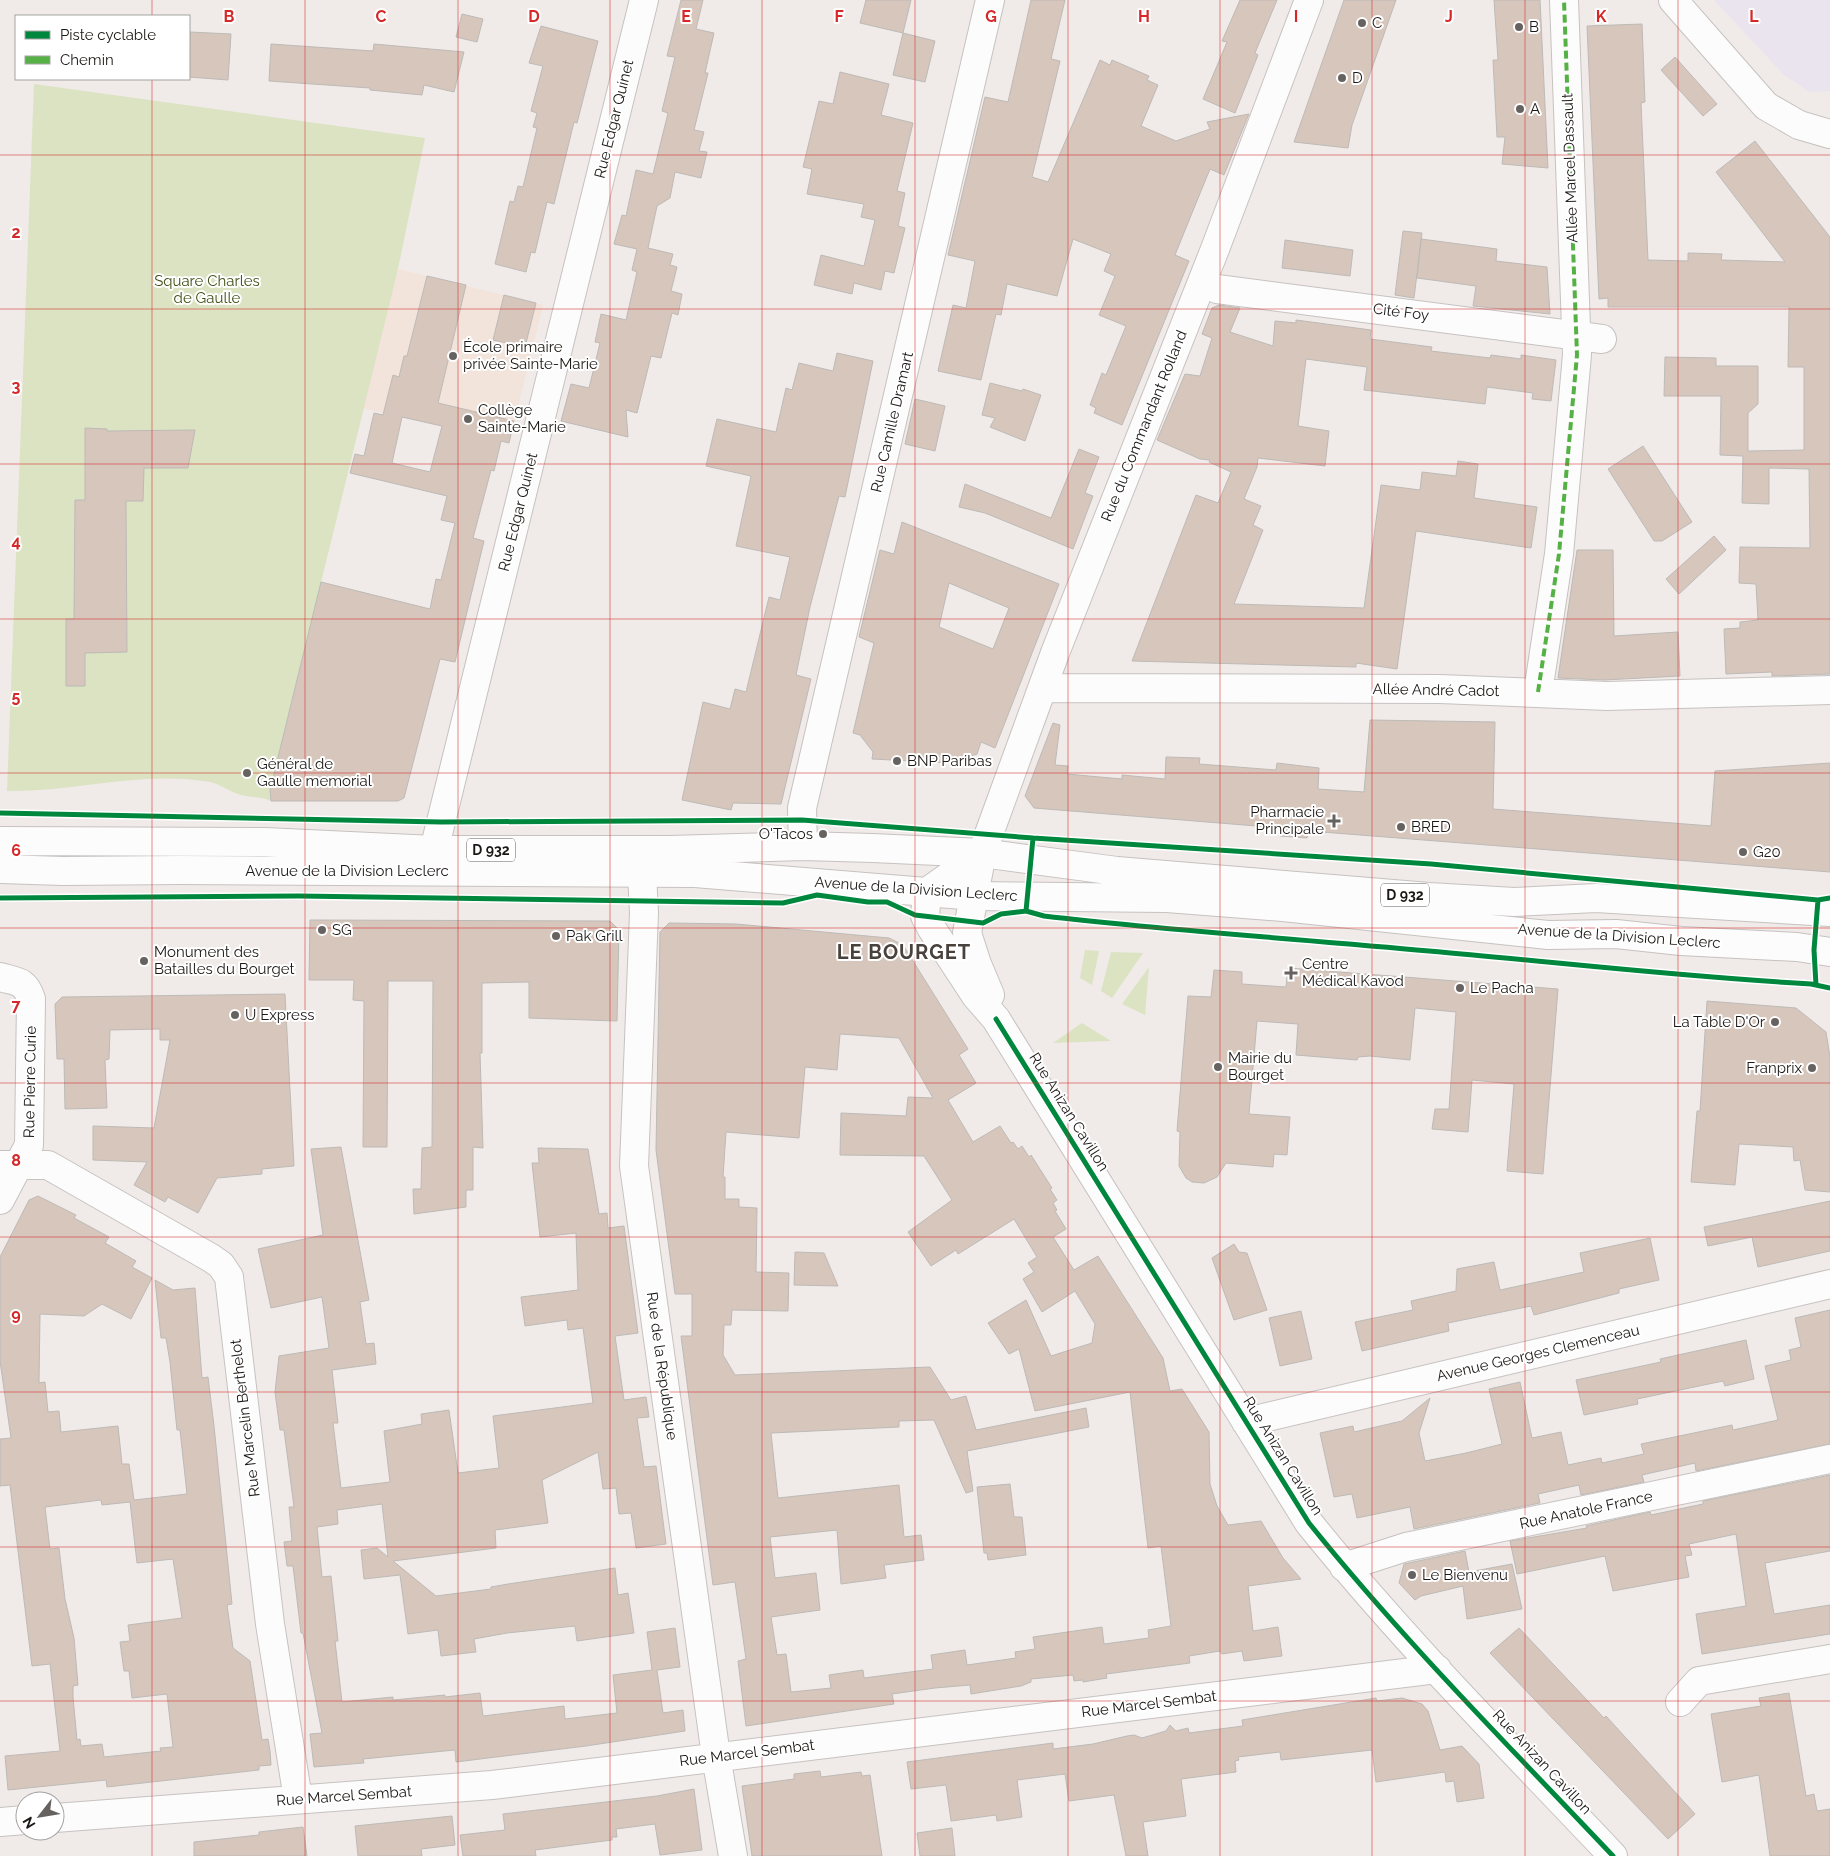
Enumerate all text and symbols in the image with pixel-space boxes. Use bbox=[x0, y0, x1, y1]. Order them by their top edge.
text: B bbox=[224, 7, 235, 26]
text: C bbox=[376, 7, 387, 26]
text: D bbox=[528, 7, 540, 26]
text: E bbox=[681, 7, 691, 26]
text: F bbox=[834, 7, 844, 26]
text: G bbox=[985, 7, 997, 26]
text: H bbox=[1138, 7, 1150, 26]
text: I bbox=[1294, 7, 1298, 26]
text: J bbox=[1445, 7, 1453, 26]
text: K bbox=[1596, 7, 1607, 26]
text: L bbox=[1749, 7, 1759, 26]
place label: C bbox=[1372, 14, 1382, 32]
legend bbox=[15, 15, 190, 80]
marker: C bbox=[1356, 17, 1368, 29]
place label: B bbox=[1529, 18, 1539, 36]
marker: B bbox=[1513, 21, 1525, 33]
text: Piste cyclable bbox=[60, 26, 156, 44]
text: Chemin bbox=[60, 51, 114, 69]
street label: Rue Edgar Quinet bbox=[591, 58, 637, 180]
place label: D bbox=[1352, 69, 1363, 87]
marker: D bbox=[1336, 72, 1348, 84]
street label: Allée Marcel Dassault bbox=[1558, 93, 1582, 243]
place label: A bbox=[1530, 100, 1540, 118]
marker: A bbox=[1514, 103, 1526, 115]
text: 2 bbox=[11, 223, 21, 242]
park label: Square Charles de Gaulle bbox=[154, 272, 260, 307]
street label: Cité Foy bbox=[1372, 300, 1430, 324]
street label: Rue du Commandant Rolland bbox=[1097, 328, 1191, 524]
place label: École primaire privée Sainte-Marie bbox=[463, 338, 598, 373]
marker: École primaire privée Sainte-Marie bbox=[447, 350, 459, 362]
street label: Rue Camille Dramart bbox=[867, 350, 917, 494]
text: 3 bbox=[12, 377, 21, 396]
place label: Collège Sainte-Marie bbox=[478, 401, 566, 436]
marker: Collège Sainte-Marie bbox=[462, 413, 474, 425]
street label: Rue Edgar Quinet bbox=[495, 451, 541, 573]
text: 4 bbox=[11, 532, 21, 551]
street label: Allée André Cadot bbox=[1372, 680, 1500, 700]
text: 5 bbox=[12, 687, 21, 706]
place label: BNP Paribas bbox=[907, 752, 992, 770]
place label: Général de Gaulle memorial bbox=[257, 755, 373, 790]
marker: BNP Paribas bbox=[891, 755, 903, 767]
marker: Général de Gaulle memorial bbox=[241, 767, 253, 779]
place label: Pharmacie Principale bbox=[1250, 803, 1324, 838]
marker: Pharmacie Principale bbox=[1328, 815, 1340, 827]
place label: BRED bbox=[1411, 818, 1451, 836]
marker: BRED bbox=[1395, 821, 1407, 833]
place label: O'Tacos bbox=[759, 825, 813, 843]
marker: O'Tacos bbox=[817, 828, 829, 840]
road number: D 932 bbox=[467, 838, 515, 862]
text: 6 bbox=[11, 841, 21, 860]
place label: G20 bbox=[1753, 843, 1781, 861]
marker: G20 bbox=[1737, 846, 1749, 858]
street label: Avenue de la Division Leclerc bbox=[245, 862, 449, 880]
street label: Avenue de la Division Leclerc bbox=[814, 873, 1018, 905]
road number: D 932 bbox=[1381, 884, 1429, 906]
street label: Avenue de la Division Leclerc bbox=[1517, 920, 1721, 952]
place label: SG bbox=[332, 921, 352, 939]
marker: SG bbox=[316, 924, 328, 936]
place label: Pak Grill bbox=[566, 927, 624, 945]
marker: Pak Grill bbox=[550, 930, 562, 942]
district label: LE BOURGET bbox=[837, 940, 971, 964]
place label: Monument des Batailles du Bourget bbox=[154, 943, 295, 978]
marker: Monument des Batailles du Bourget bbox=[138, 955, 150, 967]
place label: Centre Médical Kavod bbox=[1302, 955, 1404, 990]
marker: Centre Médical Kavod bbox=[1284, 966, 1298, 980]
place label: Le Pacha bbox=[1470, 979, 1534, 997]
marker: Le Pacha bbox=[1454, 982, 1466, 994]
text: 7 bbox=[12, 996, 21, 1015]
place label: U Express bbox=[245, 1006, 314, 1024]
marker: U Express bbox=[229, 1009, 241, 1021]
place label: La Table D'Or bbox=[1673, 1013, 1766, 1031]
marker: La Table D'Or bbox=[1769, 1016, 1781, 1028]
street label: Rue Pierre Curie bbox=[20, 1026, 40, 1138]
street label: Rue Anizan Cavillon bbox=[1025, 1049, 1113, 1175]
place label: Mairie du Bourget bbox=[1228, 1049, 1292, 1084]
place label: Franprix bbox=[1746, 1059, 1802, 1077]
marker: Mairie du Bourget bbox=[1212, 1061, 1224, 1073]
marker: Franprix bbox=[1806, 1062, 1818, 1074]
text: 8 bbox=[11, 1151, 21, 1170]
street label: Rue de la République bbox=[643, 1291, 681, 1441]
text: 9 bbox=[11, 1305, 21, 1324]
street label: Avenue Georges Clemenceau bbox=[1435, 1321, 1641, 1385]
street label: Rue Marcelin Berthelot bbox=[226, 1338, 264, 1498]
street label: Rue Anizan Cavillon bbox=[1239, 1393, 1327, 1519]
street label: Rue Anatole France bbox=[1518, 1487, 1654, 1533]
place label: Le Bienvenu bbox=[1422, 1566, 1508, 1584]
marker: Le Bienvenu bbox=[1406, 1569, 1418, 1581]
street label: Rue Marcel Sembat bbox=[1080, 1687, 1218, 1721]
street label: Rue Anizan Cavillon bbox=[1489, 1706, 1595, 1818]
street label: Rue Marcel Sembat bbox=[678, 1736, 816, 1770]
street label: Rue Marcel Sembat bbox=[276, 1782, 412, 1810]
north arrow bbox=[15, 1791, 65, 1841]
text: N bbox=[19, 1814, 38, 1831]

